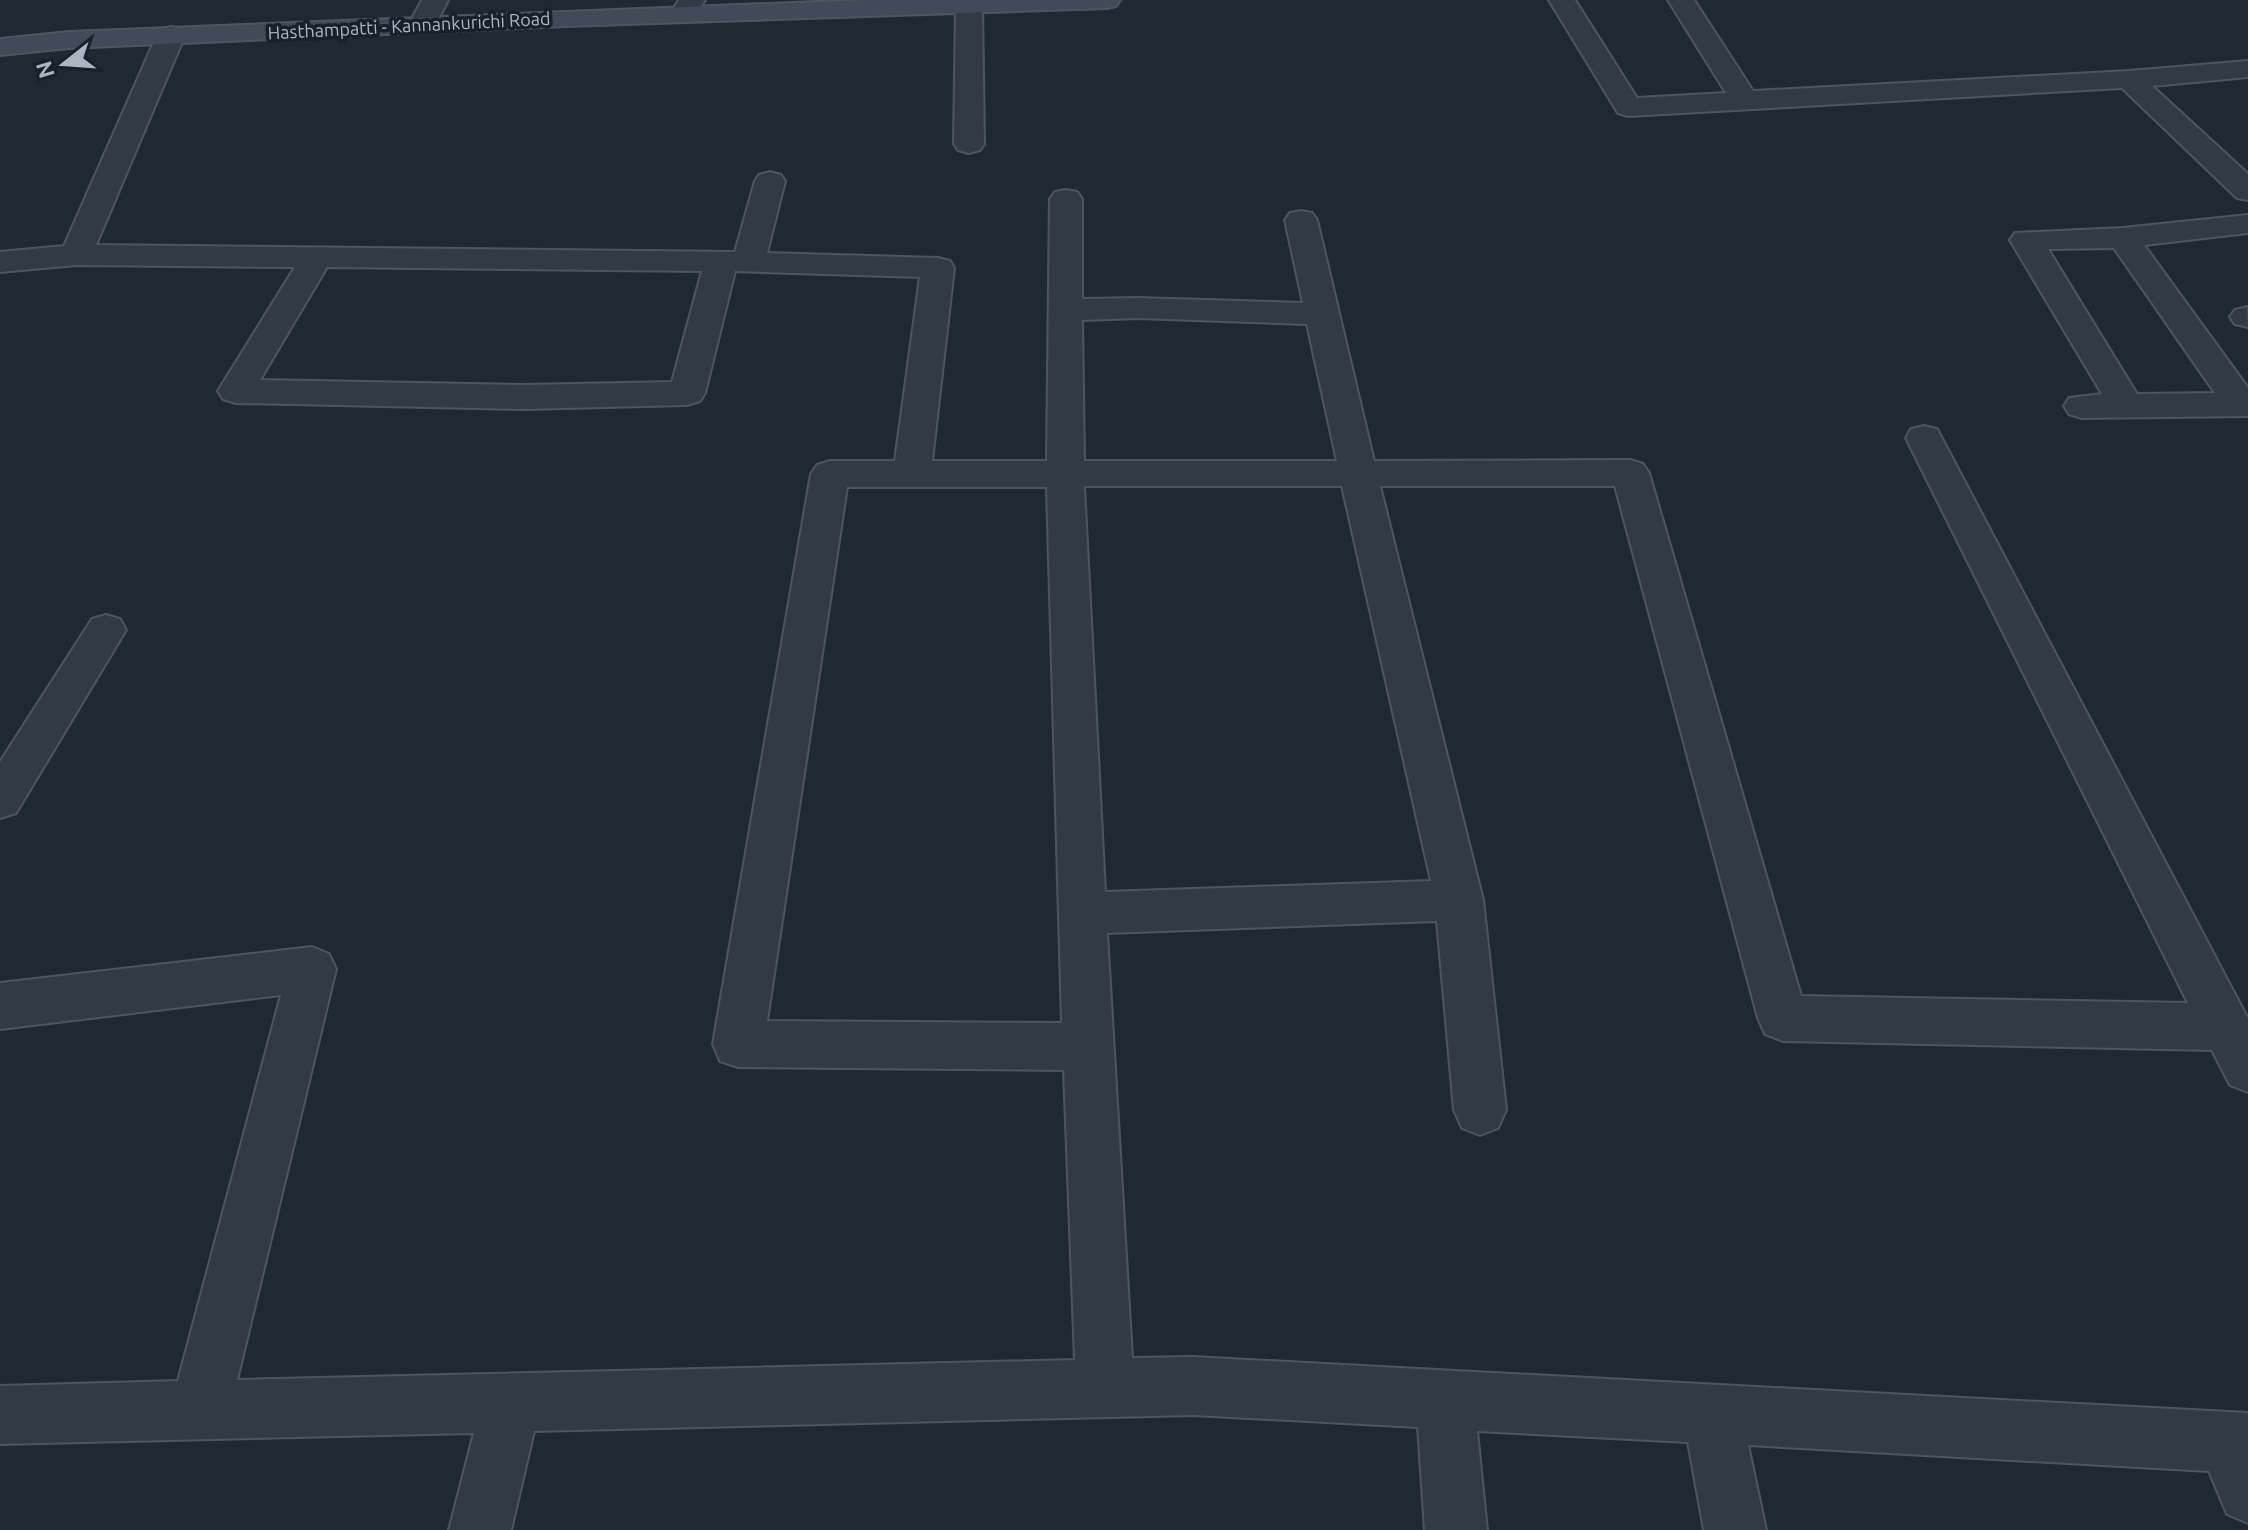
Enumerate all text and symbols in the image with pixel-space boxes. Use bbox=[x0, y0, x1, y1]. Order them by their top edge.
street label: Hasthampatti - Kannankurichi Road bbox=[267, 8, 551, 42]
north arrow bbox=[24, 24, 104, 104]
text: N bbox=[30, 58, 59, 82]

